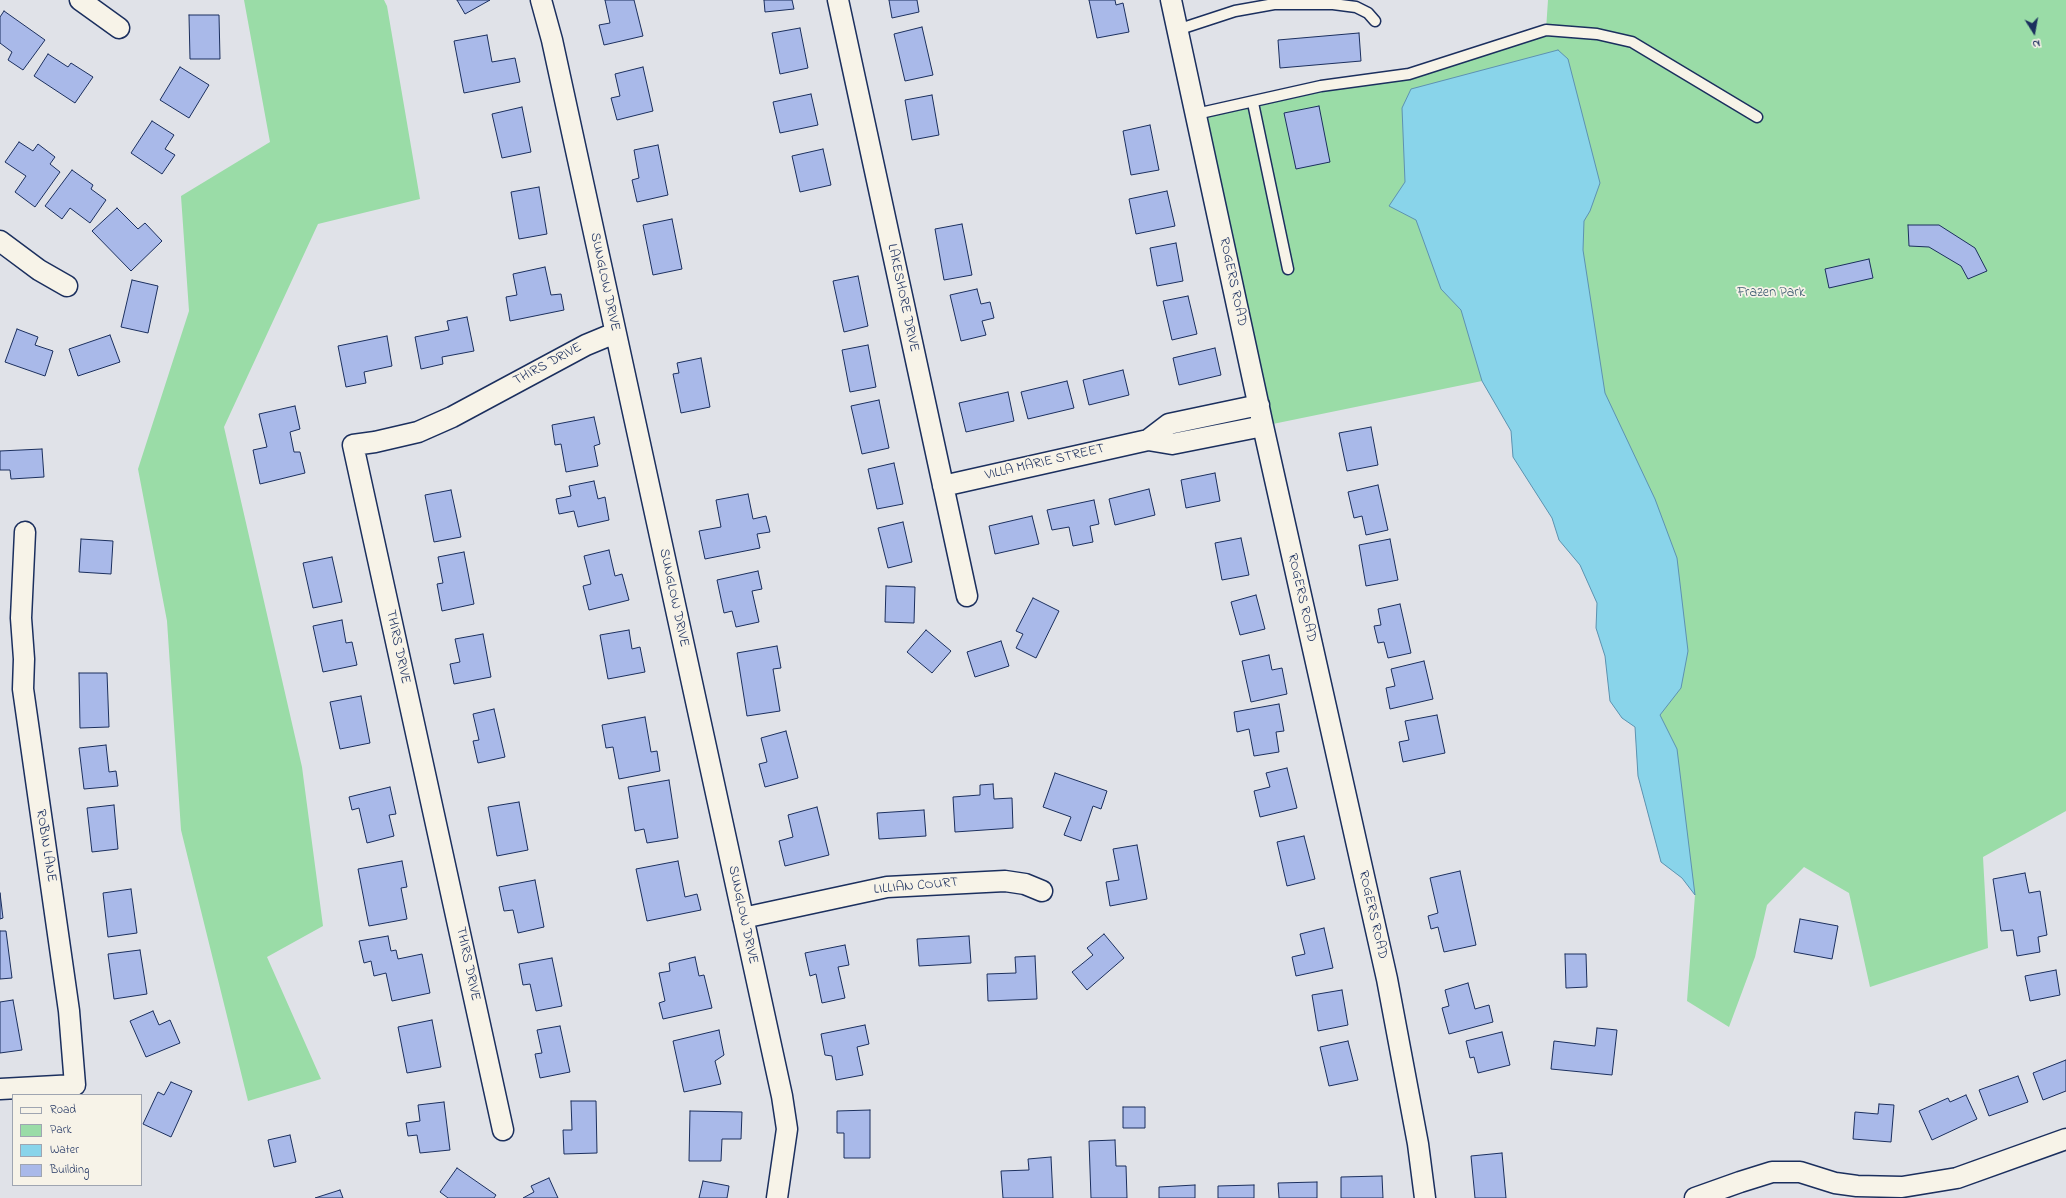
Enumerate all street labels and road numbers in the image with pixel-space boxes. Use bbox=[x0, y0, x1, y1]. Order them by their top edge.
street label: SUNGLOW DRIVE bbox=[585, 231, 623, 333]
street label: ROGERS ROAD bbox=[1214, 236, 1250, 328]
street label: LAKESHORE DRIVE bbox=[882, 243, 922, 353]
street label: THIRS DRIVE bbox=[511, 340, 585, 390]
street label: VILLA MARIE STREET bbox=[984, 441, 1106, 485]
street label: SUNGLOW DRIVE bbox=[654, 547, 692, 649]
street label: ROGERS ROAD bbox=[1283, 552, 1319, 644]
street label: THIRS DRIVE bbox=[381, 608, 413, 686]
street label: ROBIN LANE bbox=[31, 808, 59, 884]
street label: SUNGLOW DRIVE bbox=[723, 864, 761, 966]
street label: ROGERS ROAD bbox=[1354, 869, 1390, 961]
street label: LILLIAN COURT bbox=[873, 875, 959, 899]
street label: THIRS DRIVE bbox=[451, 925, 483, 1003]

